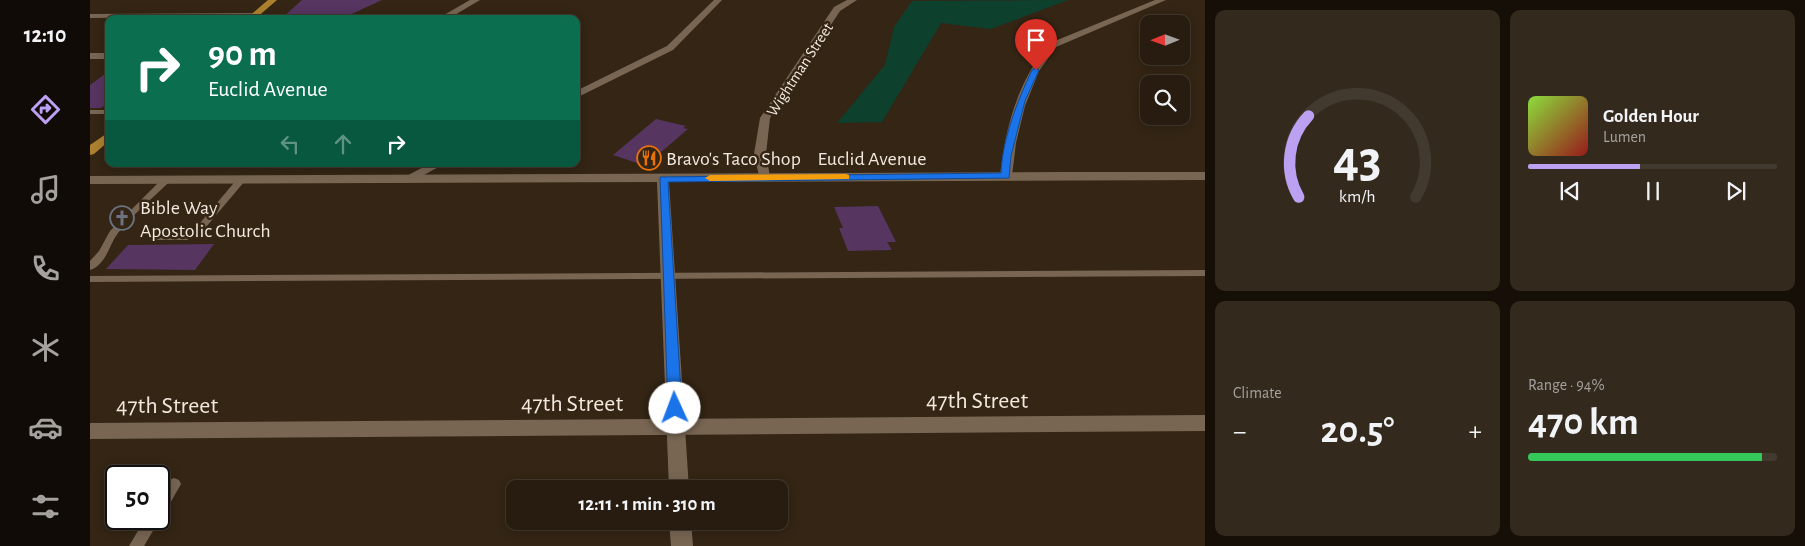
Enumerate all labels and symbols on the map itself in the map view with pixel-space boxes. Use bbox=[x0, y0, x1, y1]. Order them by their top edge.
north arrow bbox=[1140, 15, 1190, 65]
pin bbox=[1015, 19, 1057, 70]
street label: Wightman Street bbox=[764, 20, 836, 119]
restaurant icon: Bravo's Taco Shop bbox=[636, 145, 662, 171]
place label: Bravo's Taco Shop bbox=[666, 149, 801, 169]
street label: Euclid Avenue bbox=[818, 149, 926, 169]
place label: Bible Way Apostolic Church bbox=[140, 198, 271, 241]
church icon: Bible Way Apostolic Church bbox=[109, 205, 135, 231]
position arrow bbox=[648, 381, 700, 433]
street label: 47th Street bbox=[926, 389, 1028, 413]
street label: 47th Street bbox=[521, 392, 623, 416]
street label: 47th Street bbox=[116, 394, 218, 418]
speed limit sign: 50 bbox=[105, 465, 170, 530]

